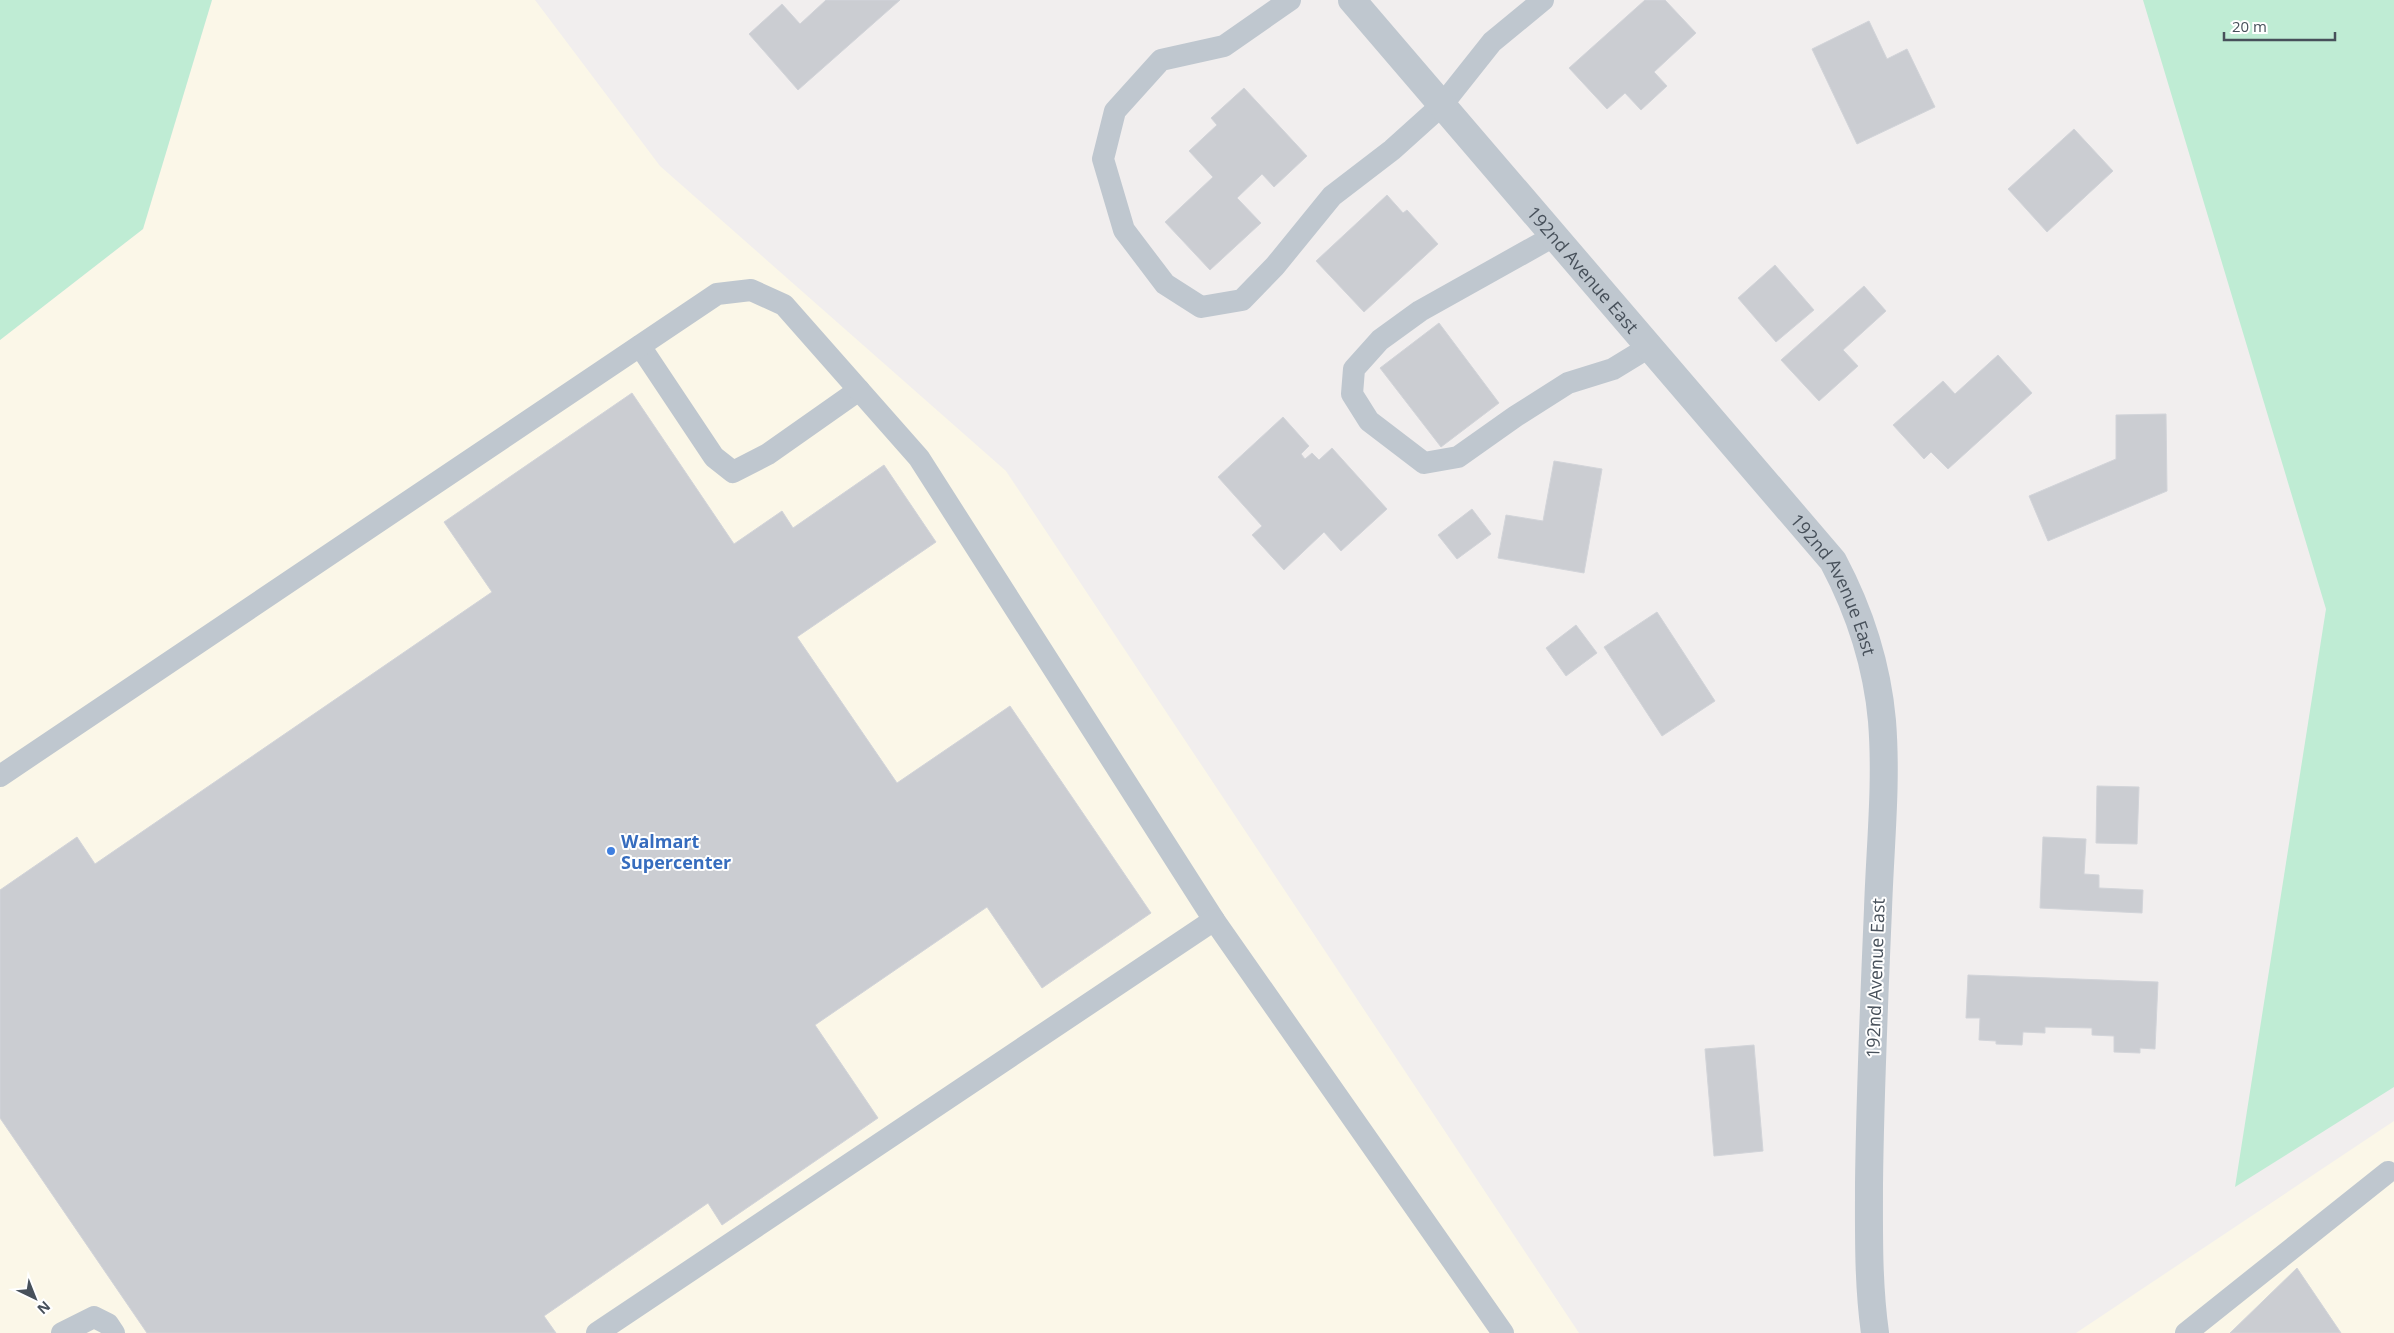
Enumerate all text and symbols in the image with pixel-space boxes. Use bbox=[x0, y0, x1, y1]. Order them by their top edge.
scale bar bbox=[2224, 10, 2335, 42]
text: 20 m bbox=[2232, 16, 2267, 36]
street label: 192nd Avenue East bbox=[1522, 201, 1644, 338]
street label: 192nd Avenue East bbox=[1785, 508, 1882, 658]
place label: Walmart Supercenter bbox=[621, 829, 731, 874]
marker: Walmart Supercenter bbox=[605, 845, 617, 857]
street label: 192nd Avenue East bbox=[1860, 898, 1890, 1058]
north arrow bbox=[10, 1273, 60, 1323]
text: N bbox=[34, 1297, 55, 1319]

